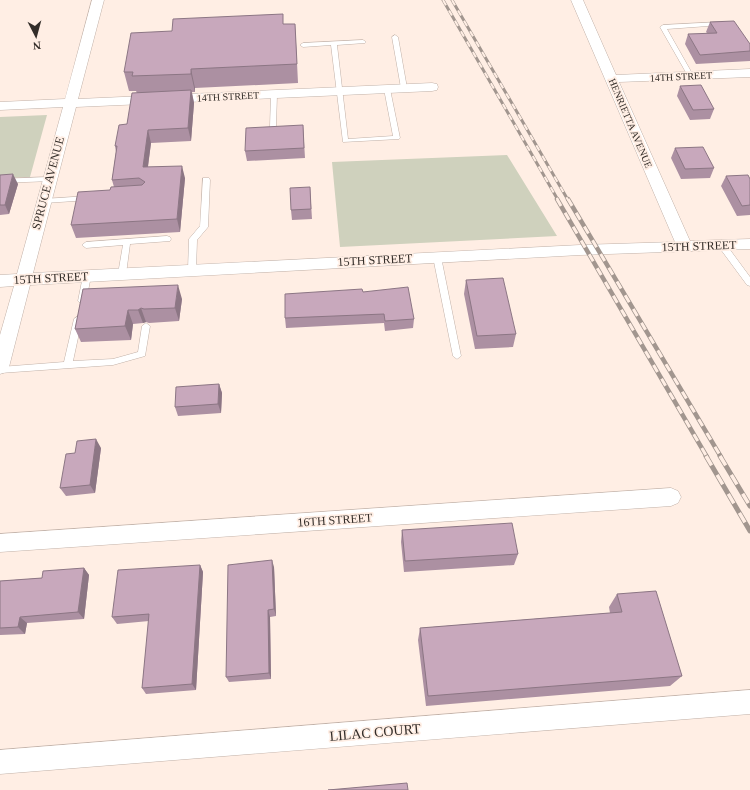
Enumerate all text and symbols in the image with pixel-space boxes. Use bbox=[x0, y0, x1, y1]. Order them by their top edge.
north arrow bbox=[16, 16, 56, 56]
text: N bbox=[32, 40, 42, 52]
street label: 14TH STREET bbox=[650, 69, 713, 84]
street label: HENRIETTA AVENUE bbox=[607, 77, 654, 170]
street label: 14TH STREET bbox=[197, 89, 260, 104]
street label: SPRUCE AVENUE bbox=[29, 135, 67, 231]
street label: 15TH STREET bbox=[661, 238, 737, 254]
street label: 15TH STREET bbox=[337, 251, 413, 269]
street label: 15TH STREET bbox=[13, 269, 89, 287]
street label: 16TH STREET bbox=[297, 510, 374, 530]
street label: LILAC COURT bbox=[329, 721, 422, 744]

